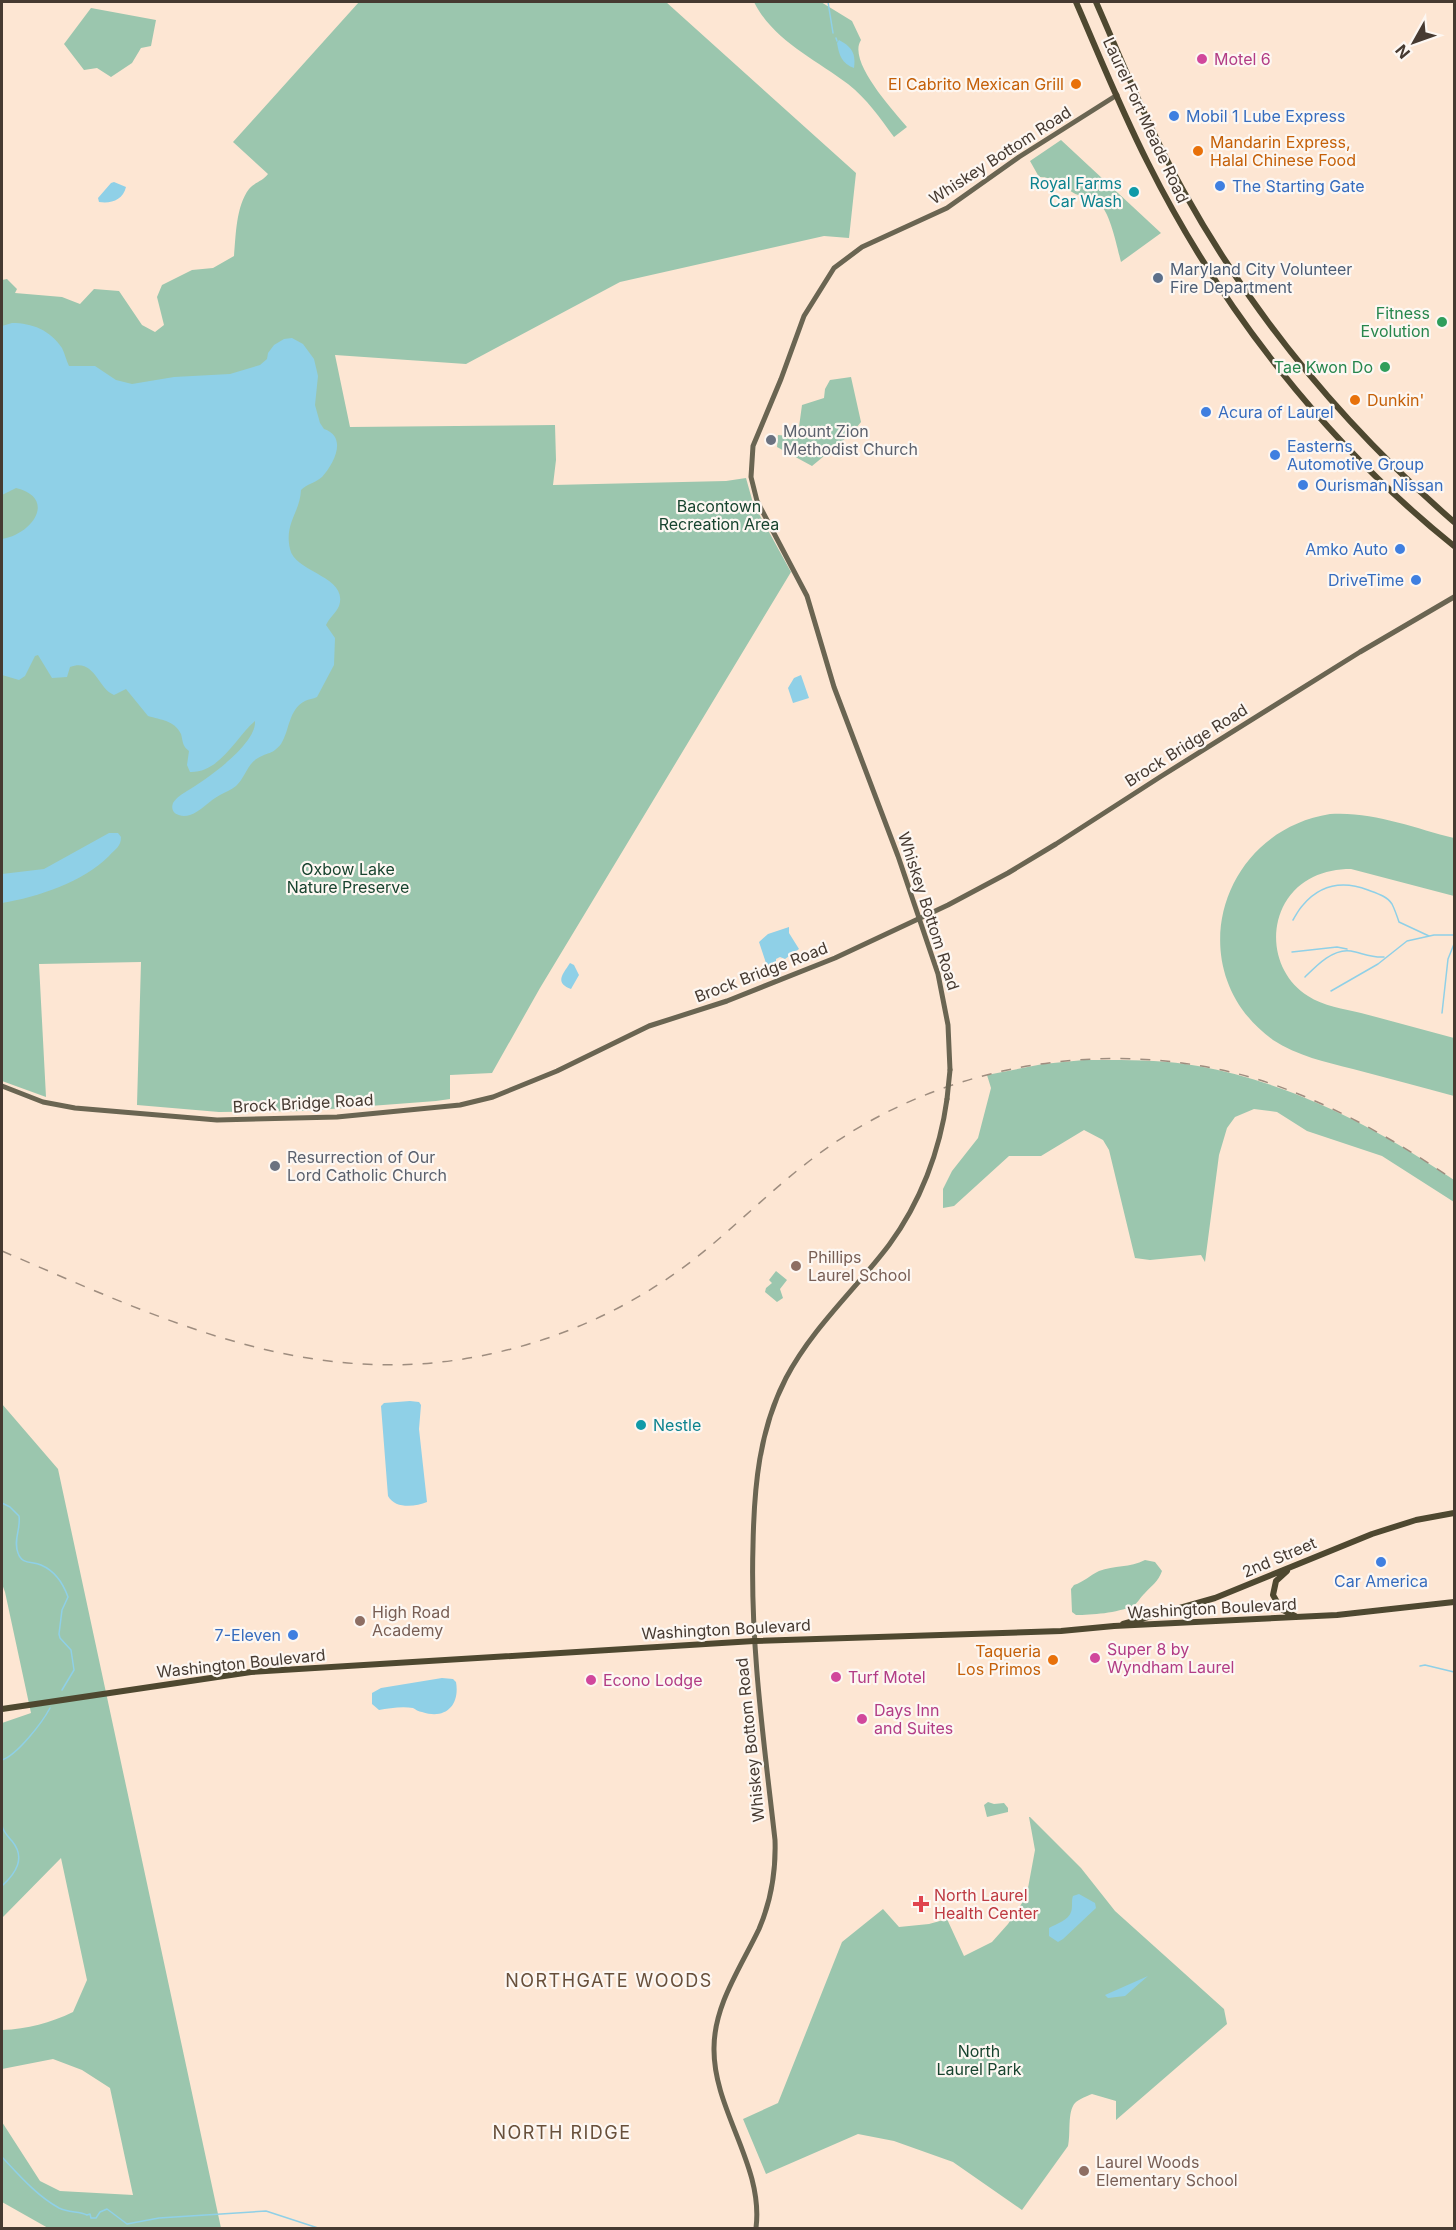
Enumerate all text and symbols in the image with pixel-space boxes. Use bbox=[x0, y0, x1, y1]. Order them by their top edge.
north arrow bbox=[1384, 12, 1444, 72]
street label: Laurel Fort Meade Road bbox=[1099, 34, 1193, 206]
text: N bbox=[1391, 41, 1414, 63]
place label: Motel 6 bbox=[1214, 49, 1271, 69]
marker: Motel 6 bbox=[1195, 52, 1209, 66]
place label: El Cabrito Mexican Grill bbox=[888, 74, 1064, 94]
marker: El Cabrito Mexican Grill bbox=[1069, 77, 1083, 91]
street label: Whiskey Bottom Road bbox=[925, 102, 1075, 208]
place label: Mobil 1 Lube Express bbox=[1186, 106, 1345, 126]
marker: Mobil 1 Lube Express bbox=[1167, 109, 1181, 123]
place label: Mandarin Express, Halal Chinese Food bbox=[1210, 132, 1356, 170]
marker: Mandarin Express, Halal Chinese Food bbox=[1191, 144, 1205, 158]
place label: Royal Farms Car Wash bbox=[1030, 173, 1122, 211]
place label: The Starting Gate bbox=[1232, 176, 1365, 196]
marker: The Starting Gate bbox=[1213, 179, 1227, 193]
marker: Royal Farms Car Wash bbox=[1127, 185, 1141, 199]
place label: Maryland City Volunteer Fire Department bbox=[1170, 259, 1352, 297]
marker: Maryland City Volunteer Fire Department bbox=[1151, 271, 1165, 285]
place label: Fitness Evolution bbox=[1361, 303, 1430, 341]
marker: Fitness Evolution bbox=[1435, 315, 1449, 329]
place label: Tae Kwon Do bbox=[1274, 357, 1373, 377]
marker: Tae Kwon Do bbox=[1378, 360, 1392, 374]
place label: Dunkin' bbox=[1367, 390, 1424, 410]
marker: Dunkin' bbox=[1348, 393, 1362, 407]
place label: Acura of Laurel bbox=[1218, 402, 1334, 422]
marker: Acura of Laurel bbox=[1199, 405, 1213, 419]
place label: Mount Zion Methodist Church bbox=[783, 421, 918, 459]
marker: Mount Zion Methodist Church bbox=[764, 433, 778, 447]
place label: Easterns Automotive Group bbox=[1287, 436, 1424, 474]
marker: Easterns Automotive Group bbox=[1268, 448, 1282, 462]
place label: Ourisman Nissan bbox=[1315, 475, 1444, 495]
marker: Ourisman Nissan bbox=[1296, 478, 1310, 492]
park label: Bacontown Recreation Area bbox=[659, 496, 779, 534]
place label: Amko Auto bbox=[1305, 539, 1388, 559]
marker: Amko Auto bbox=[1393, 542, 1407, 556]
place label: DriveTime bbox=[1328, 570, 1404, 590]
marker: DriveTime bbox=[1409, 573, 1423, 587]
street label: Brock Bridge Road bbox=[1121, 699, 1251, 791]
street label: Whiskey Bottom Road bbox=[894, 829, 964, 993]
park label: Oxbow Lake Nature Preserve bbox=[287, 859, 409, 897]
street label: Brock Bridge Road bbox=[692, 937, 830, 1007]
street label: Brock Bridge Road bbox=[232, 1089, 374, 1117]
place label: Resurrection of Our Lord Catholic Church bbox=[287, 1147, 447, 1185]
marker: Resurrection of Our Lord Catholic Church bbox=[268, 1159, 282, 1173]
place label: Phillips Laurel School bbox=[808, 1247, 911, 1285]
marker: Phillips Laurel School bbox=[789, 1259, 803, 1273]
place label: Nestle bbox=[653, 1415, 701, 1435]
marker: Nestle bbox=[634, 1418, 648, 1432]
street label: 2nd Street bbox=[1239, 1532, 1319, 1582]
marker: Car America bbox=[1374, 1555, 1388, 1569]
place label: Car America bbox=[1334, 1571, 1428, 1591]
street label: Washington Boulevard bbox=[1127, 1594, 1297, 1622]
place label: High Road Academy bbox=[372, 1602, 450, 1640]
marker: High Road Academy bbox=[353, 1614, 367, 1628]
street label: Washington Boulevard bbox=[641, 1615, 811, 1643]
place label: 7-Eleven bbox=[215, 1625, 281, 1645]
marker: 7-Eleven bbox=[286, 1628, 300, 1642]
place label: Super 8 by Wyndham Laurel bbox=[1107, 1639, 1234, 1677]
place label: Taqueria Los Primos bbox=[957, 1641, 1041, 1679]
street label: Washington Boulevard bbox=[156, 1644, 326, 1682]
marker: Super 8 by Wyndham Laurel bbox=[1088, 1651, 1102, 1665]
marker: Taqueria Los Primos bbox=[1046, 1653, 1060, 1667]
street label: Whiskey Bottom Road bbox=[731, 1657, 769, 1823]
place label: Turf Motel bbox=[848, 1667, 926, 1687]
place label: Econo Lodge bbox=[603, 1670, 702, 1690]
marker: Turf Motel bbox=[829, 1670, 843, 1684]
marker: Econo Lodge bbox=[584, 1673, 598, 1687]
place label: Days Inn and Suites bbox=[874, 1700, 953, 1738]
marker: Days Inn and Suites bbox=[855, 1712, 869, 1726]
place label: North Laurel Health Center bbox=[934, 1885, 1039, 1923]
marker: North Laurel Health Center bbox=[912, 1895, 930, 1913]
district label: NORTHGATE WOODS bbox=[505, 1970, 713, 1991]
park label: North Laurel Park bbox=[936, 2041, 1022, 2079]
district label: NORTH RIDGE bbox=[492, 2122, 632, 2143]
place label: Laurel Woods Elementary School bbox=[1096, 2152, 1238, 2190]
marker: Laurel Woods Elementary School bbox=[1077, 2164, 1091, 2178]

